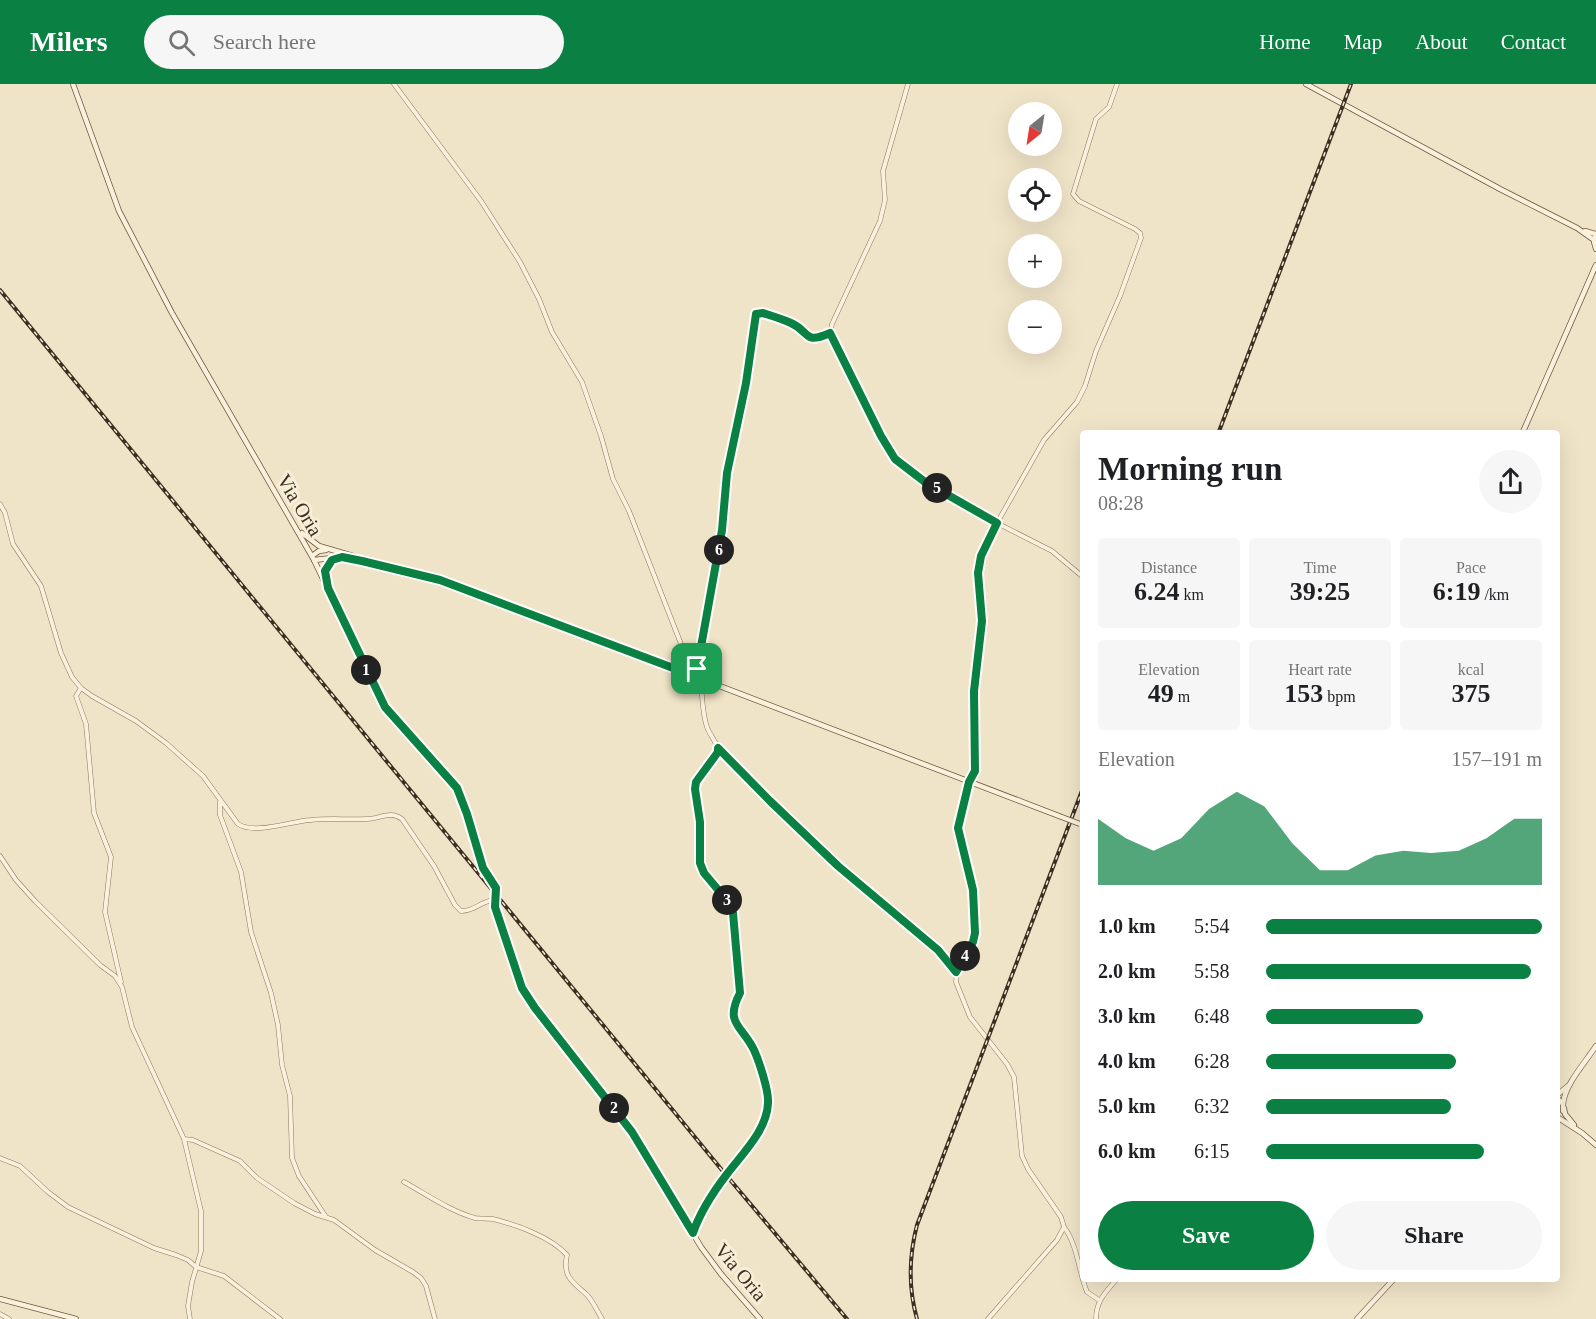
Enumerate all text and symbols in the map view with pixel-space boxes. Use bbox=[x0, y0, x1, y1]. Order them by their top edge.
search box bbox=[144, 15, 564, 69]
text: Milers bbox=[30, 26, 108, 57]
icon: search bbox=[165, 26, 198, 59]
text: Search here bbox=[213, 29, 316, 54]
text: Home bbox=[1259, 30, 1311, 54]
text: Map bbox=[1344, 30, 1382, 54]
text: About bbox=[1415, 30, 1468, 54]
text: Contact bbox=[1501, 30, 1566, 54]
north arrow bbox=[1008, 102, 1062, 156]
map controls bbox=[1008, 102, 1062, 354]
button: locate bbox=[1008, 168, 1062, 222]
button: + bbox=[1008, 234, 1062, 288]
button: − bbox=[1008, 300, 1062, 354]
button: share bbox=[1479, 450, 1542, 513]
text: Morning run bbox=[1098, 451, 1282, 487]
street label: Via Oria bbox=[273, 470, 327, 540]
pin: 5 bbox=[922, 473, 952, 503]
text: 5 bbox=[933, 479, 941, 496]
text: 08:28 bbox=[1098, 492, 1144, 514]
pin: 6 bbox=[704, 535, 734, 565]
text: 6 bbox=[715, 541, 723, 558]
text: Distance bbox=[1141, 559, 1197, 576]
text: Time bbox=[1303, 559, 1337, 576]
text: Pace bbox=[1456, 559, 1486, 576]
text: 6.24 bbox=[1134, 577, 1180, 606]
text: 39:25 bbox=[1290, 577, 1350, 606]
text: 6:19 bbox=[1433, 577, 1480, 606]
text: km bbox=[1180, 586, 1204, 603]
text: /km bbox=[1480, 586, 1509, 603]
pin bbox=[671, 643, 722, 694]
icon: arrive bbox=[680, 652, 713, 685]
pin: 1 bbox=[351, 655, 381, 685]
text: 1 bbox=[362, 661, 370, 678]
text: Elevation bbox=[1138, 661, 1200, 678]
text: Heart rate bbox=[1288, 661, 1352, 678]
text: kcal bbox=[1458, 661, 1484, 678]
text: 49 bbox=[1148, 679, 1174, 708]
text: 153 bbox=[1284, 679, 1323, 708]
text: 375 bbox=[1452, 679, 1491, 708]
text: m bbox=[1174, 688, 1190, 705]
text: bpm bbox=[1323, 688, 1356, 705]
text: Elevation bbox=[1098, 748, 1175, 770]
text: 157–191 m bbox=[1451, 748, 1542, 770]
pin: 3 bbox=[712, 885, 742, 915]
text: 3 bbox=[723, 891, 731, 908]
text: 1.0 km bbox=[1098, 915, 1156, 937]
text: 5:54 bbox=[1194, 915, 1230, 937]
pin: 4 bbox=[950, 941, 980, 971]
text: 4 bbox=[961, 947, 969, 964]
text: 2.0 km bbox=[1098, 960, 1156, 982]
text: 5:58 bbox=[1194, 960, 1230, 982]
text: 3.0 km bbox=[1098, 1005, 1156, 1027]
text: 6:48 bbox=[1194, 1005, 1230, 1027]
text: 4.0 km bbox=[1098, 1050, 1156, 1072]
text: 6:28 bbox=[1194, 1050, 1230, 1072]
pin: 2 bbox=[599, 1093, 629, 1123]
text: 5.0 km bbox=[1098, 1095, 1156, 1117]
text: 6:32 bbox=[1194, 1095, 1230, 1117]
text: 2 bbox=[610, 1099, 618, 1116]
text: 6.0 km bbox=[1098, 1140, 1156, 1162]
text: 6:15 bbox=[1194, 1140, 1230, 1162]
button: Save bbox=[1098, 1201, 1314, 1270]
button: Share bbox=[1326, 1201, 1542, 1270]
street label: Via Oria bbox=[711, 1239, 771, 1305]

